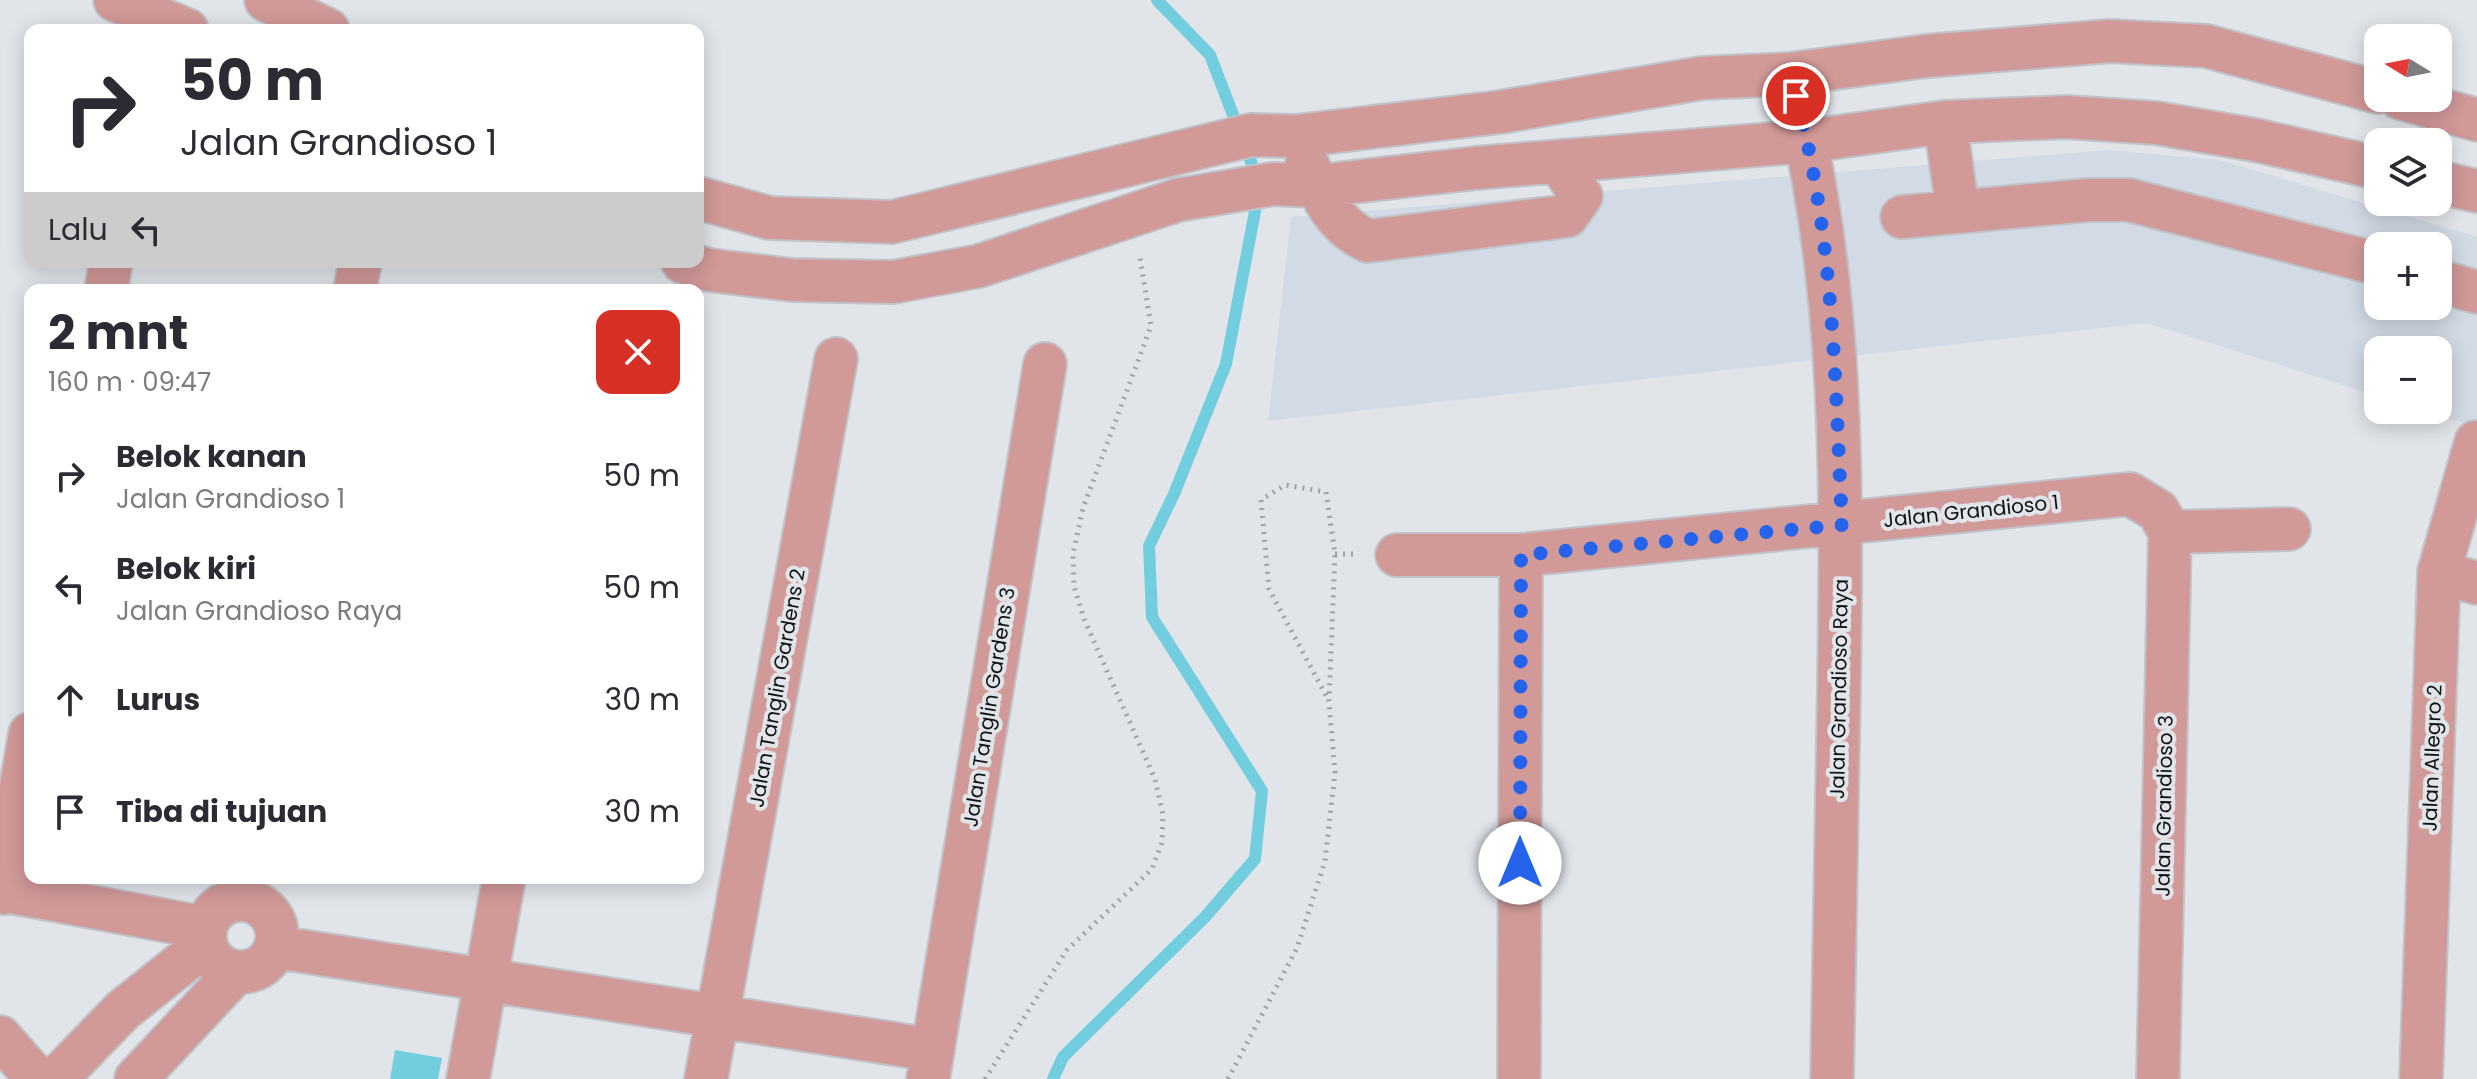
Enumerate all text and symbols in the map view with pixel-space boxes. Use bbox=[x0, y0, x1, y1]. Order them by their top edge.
north arrow bbox=[2364, 24, 2452, 112]
map controls bbox=[2364, 24, 2452, 424]
text: 50 m bbox=[180, 41, 324, 120]
icon: right bbox=[48, 56, 152, 160]
pin bbox=[1762, 62, 1830, 130]
icon: arrive bbox=[1774, 74, 1818, 118]
text: Jalan Grandioso 1 bbox=[180, 117, 497, 168]
button: layers bbox=[2364, 128, 2452, 216]
text: Lalu bbox=[48, 208, 108, 251]
icon: left bbox=[124, 208, 168, 252]
button: + bbox=[2364, 232, 2452, 320]
text: 2 mnt bbox=[48, 299, 188, 366]
button: close bbox=[596, 310, 680, 394]
button: − bbox=[2364, 336, 2452, 424]
text: 160 m · 09:47 bbox=[48, 364, 211, 400]
text: Belok kanan bbox=[116, 435, 307, 478]
icon: right bbox=[48, 454, 92, 498]
text: 50 m bbox=[603, 454, 680, 497]
text: Jalan Grandioso 1 bbox=[116, 481, 345, 517]
street label: Jalan Grandioso 1 bbox=[1882, 488, 2060, 534]
text: Belok kiri bbox=[116, 547, 256, 590]
icon: left bbox=[48, 566, 92, 610]
text: 50 m bbox=[603, 566, 680, 609]
street label: Jalan Tanglin Gardens 2 bbox=[742, 566, 812, 810]
street label: Jalan Grandioso Raya bbox=[1823, 579, 1855, 799]
street label: Jalan Tanglin Gardens 3 bbox=[956, 585, 1022, 829]
text: Jalan Grandioso Raya bbox=[116, 593, 402, 629]
icon: ahead bbox=[48, 678, 92, 722]
text: Lurus bbox=[116, 678, 200, 721]
text: 30 m bbox=[605, 678, 680, 721]
street label: Jalan Allegro 2 bbox=[2415, 684, 2449, 832]
street label: Jalan Grandioso 3 bbox=[2148, 715, 2180, 897]
icon: arrive bbox=[48, 790, 92, 834]
text: Tiba di tujuan bbox=[116, 790, 327, 833]
text: 30 m bbox=[605, 790, 680, 833]
position arrow bbox=[1478, 821, 1562, 905]

